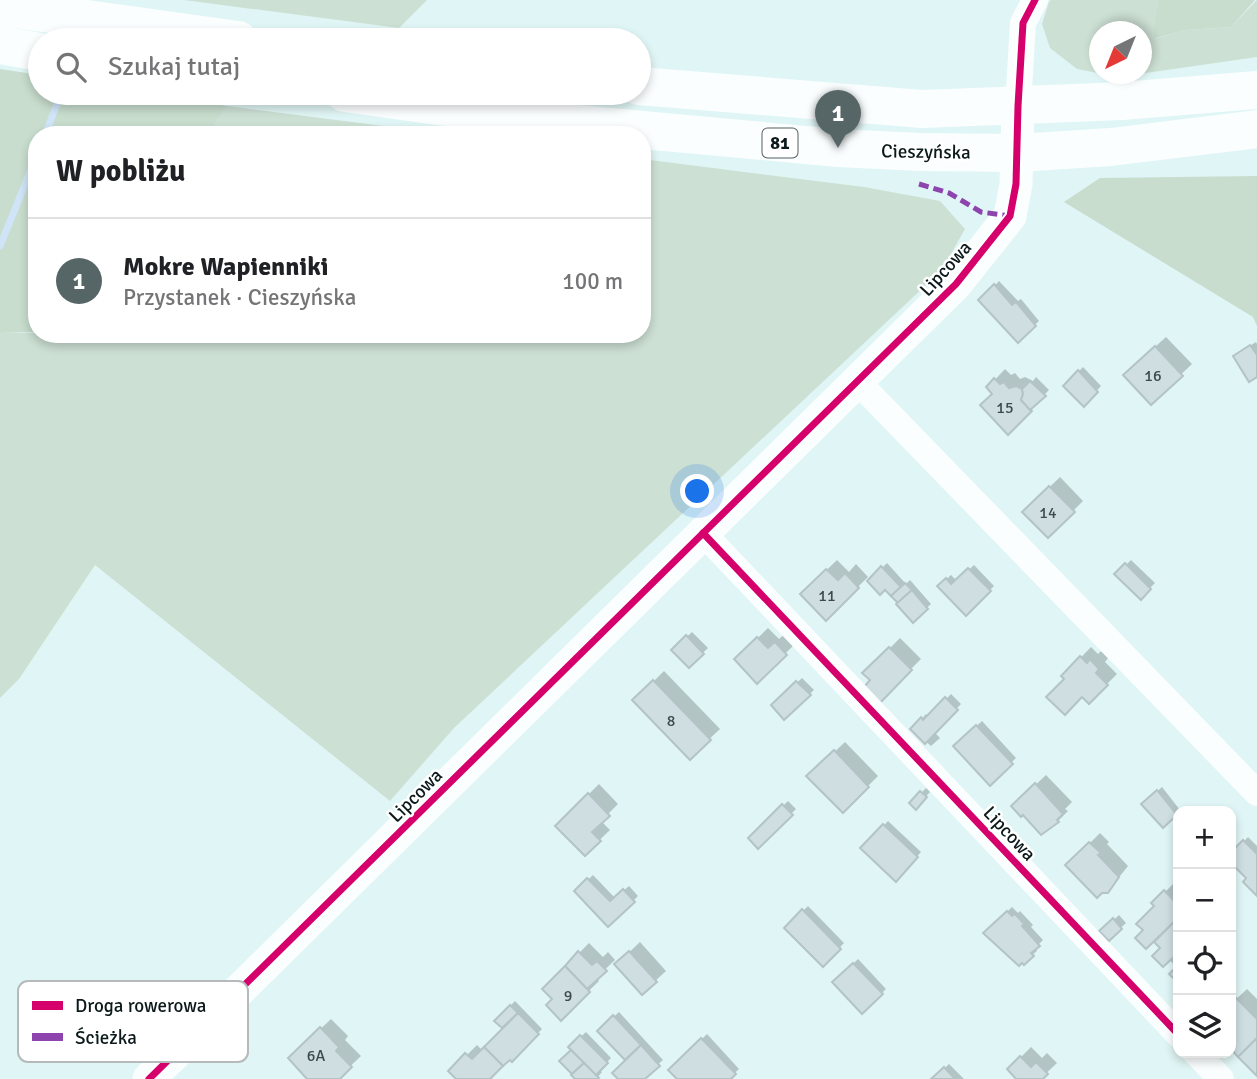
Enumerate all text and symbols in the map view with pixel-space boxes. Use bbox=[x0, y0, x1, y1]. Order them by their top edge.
north arrow bbox=[1089, 21, 1152, 84]
search box bbox=[28, 28, 651, 105]
icon: search bbox=[52, 48, 90, 86]
text: Szukaj tutaj bbox=[108, 51, 240, 83]
pin: 1 bbox=[815, 90, 861, 148]
road number: 81 bbox=[762, 128, 798, 158]
street label: Cieszyńska bbox=[881, 139, 971, 165]
text: W pobliżu bbox=[56, 153, 185, 190]
street label: Lipcowa bbox=[915, 236, 977, 301]
text: Mokre Wapienniki bbox=[123, 251, 329, 283]
text: 1 bbox=[73, 267, 85, 296]
text: 100 m bbox=[562, 267, 623, 296]
text: Przystanek · Cieszyńska bbox=[123, 283, 356, 312]
house number: 16 bbox=[1144, 366, 1162, 386]
house number: 15 bbox=[996, 398, 1014, 418]
your location bbox=[680, 474, 714, 508]
house number: 14 bbox=[1039, 503, 1057, 523]
house number: 11 bbox=[818, 586, 836, 606]
house number: 8 bbox=[667, 711, 675, 731]
street label: Lipcowa bbox=[384, 764, 448, 828]
street label: Lipcowa bbox=[978, 801, 1041, 866]
map controls bbox=[1173, 806, 1236, 1058]
button: + bbox=[1173, 806, 1236, 869]
button: − bbox=[1173, 869, 1236, 932]
button: locate bbox=[1173, 932, 1236, 995]
legend bbox=[18, 981, 248, 1062]
house number: 9 bbox=[564, 986, 572, 1006]
text: Droga rowerowa bbox=[75, 994, 206, 1018]
button: layers bbox=[1173, 995, 1236, 1058]
text: Ścieżka bbox=[75, 1026, 137, 1050]
house number: 6A bbox=[307, 1046, 325, 1066]

